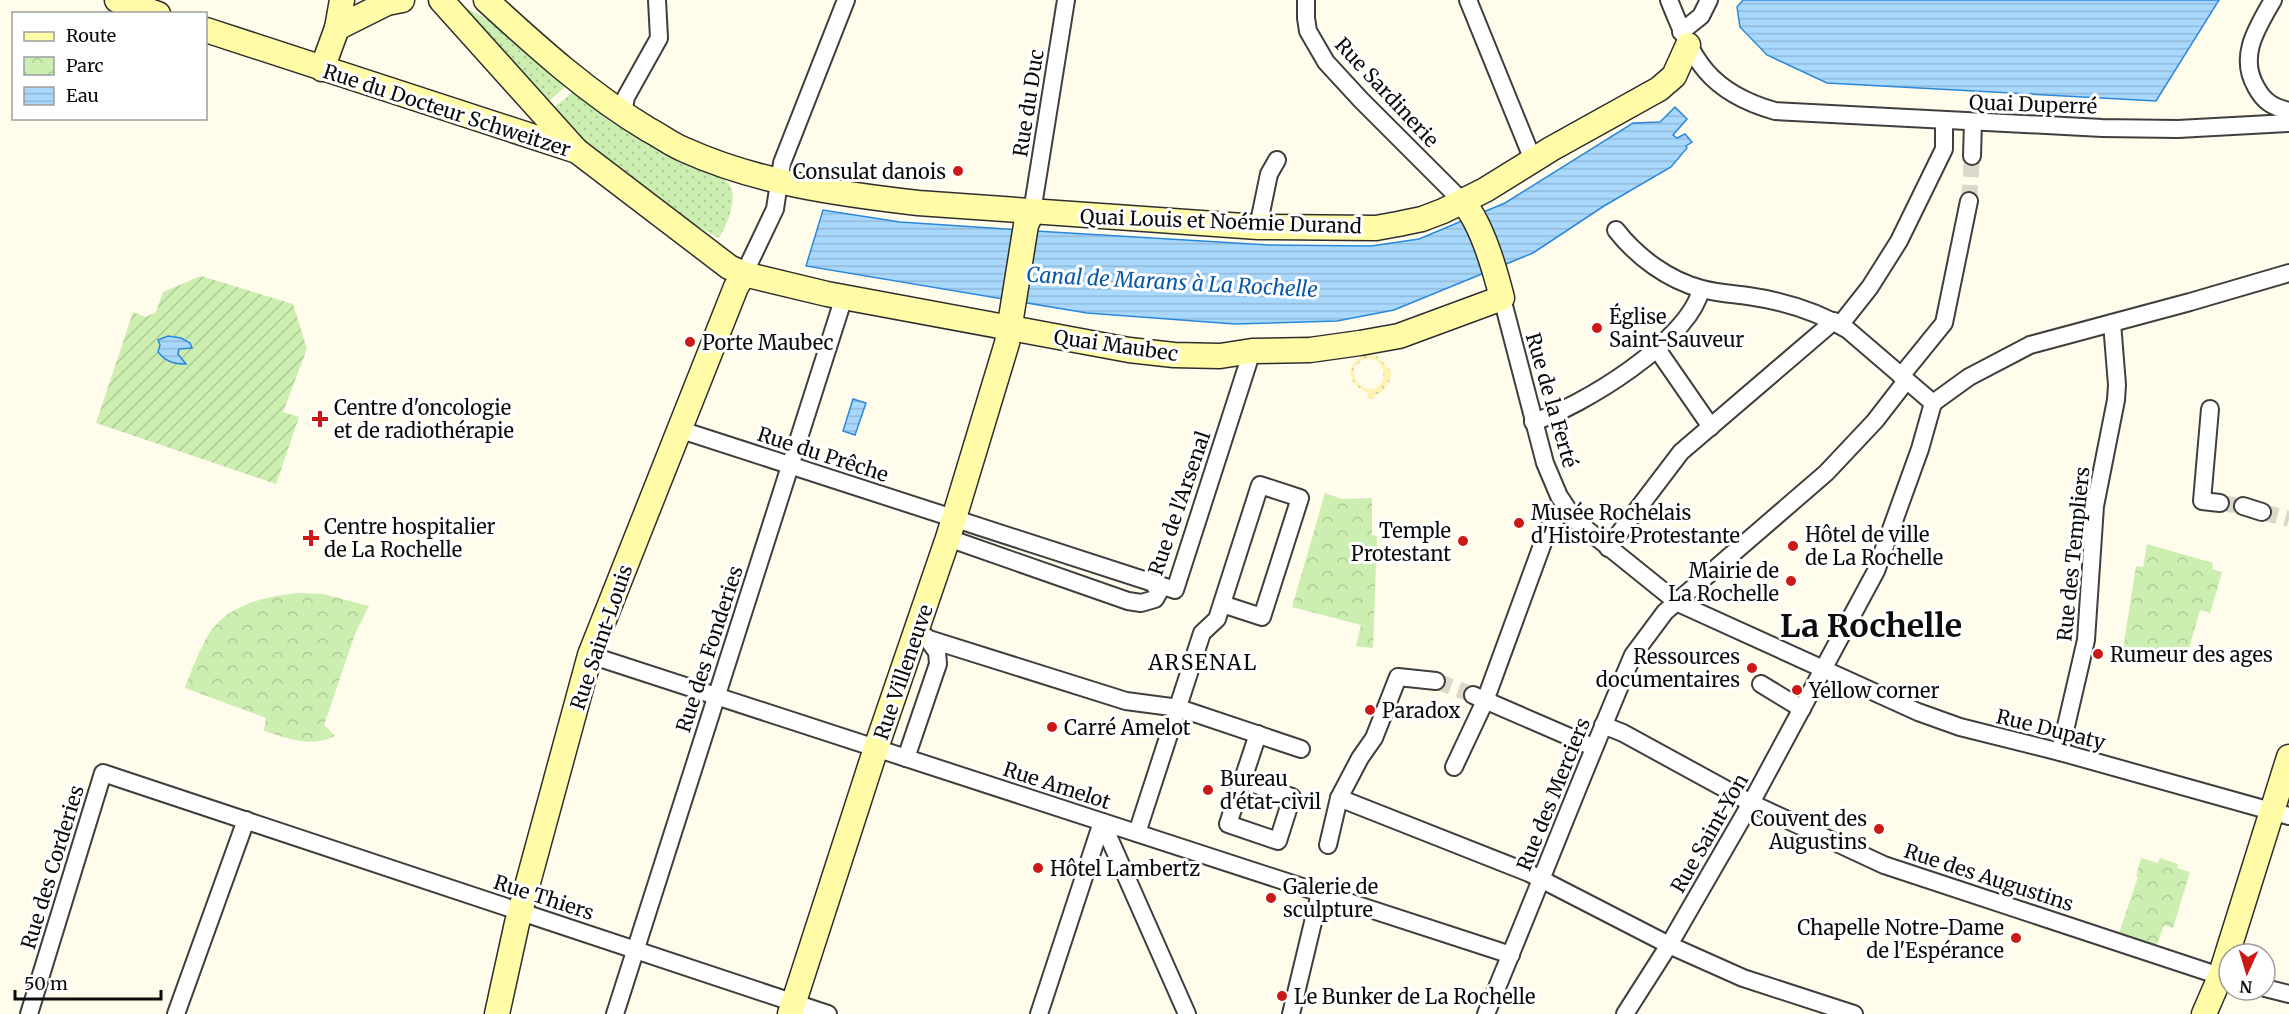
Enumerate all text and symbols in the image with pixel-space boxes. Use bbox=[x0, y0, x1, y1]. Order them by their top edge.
legend bbox=[12, 12, 207, 120]
text: Route bbox=[66, 24, 116, 47]
street label: Rue Sardinerie bbox=[1330, 32, 1444, 152]
street label: Rue du Duc bbox=[1007, 47, 1049, 159]
text: Parc bbox=[66, 54, 104, 77]
street label: Rue du Docteur Schweitzer bbox=[320, 58, 574, 162]
text: Eau bbox=[66, 84, 99, 107]
street label: Quai Duperré bbox=[1968, 89, 2098, 119]
place label: Consulat danois bbox=[793, 159, 946, 184]
marker: Consulat danois bbox=[951, 164, 965, 178]
street label: Quai Louis et Noémie Durand bbox=[1080, 204, 1362, 238]
water label: Canal de Marans à La Rochelle bbox=[1026, 261, 1318, 303]
place label: Église Saint-Sauveur bbox=[1609, 302, 1744, 352]
marker: Église Saint-Sauveur bbox=[1590, 321, 1604, 335]
street label: Quai Maubec bbox=[1052, 324, 1180, 366]
place label: Porte Maubec bbox=[702, 330, 834, 355]
street label: Rue de la Ferté bbox=[1521, 330, 1583, 470]
marker: Porte Maubec bbox=[683, 335, 697, 349]
place label: Centre d'oncologie et de radiothérapie bbox=[334, 395, 514, 443]
marker: Centre d'oncologie et de radiothérapie bbox=[311, 410, 329, 428]
street label: Rue du Prêche bbox=[754, 421, 892, 487]
street label: Rue de l'Arsenal bbox=[1143, 428, 1215, 578]
street label: Rue des Templiers bbox=[2051, 465, 2095, 643]
place label: Musée Rochelais d'Histoire Protestante bbox=[1531, 500, 1740, 548]
place label: Centre hospitalier de La Rochelle bbox=[324, 514, 496, 562]
marker: Musée Rochelais d'Histoire Protestante bbox=[1512, 516, 1526, 530]
place label: Temple Protestant bbox=[1351, 518, 1451, 566]
place label: Hôtel de ville de La Rochelle bbox=[1805, 522, 1943, 570]
marker: Centre hospitalier de La Rochelle bbox=[302, 529, 320, 547]
marker: Temple Protestant bbox=[1456, 534, 1470, 548]
marker: Hôtel de ville de La Rochelle bbox=[1786, 539, 1800, 553]
place label: Mairie de La Rochelle bbox=[1668, 558, 1779, 606]
street label: Rue Saint-Louis bbox=[564, 561, 638, 713]
street label: Rue des Fonderies bbox=[670, 563, 748, 735]
marker: Mairie de La Rochelle bbox=[1784, 574, 1798, 588]
street label: Rue Villeneuve bbox=[868, 601, 938, 743]
district label: La Rochelle bbox=[1780, 606, 1962, 646]
place label: Rumeur des ages bbox=[2110, 642, 2273, 667]
place label: Ressources documentaires bbox=[1596, 644, 1740, 692]
marker: Rumeur des ages bbox=[2091, 647, 2105, 661]
district label: ARSENAL bbox=[1147, 649, 1258, 676]
marker: Ressources documentaires bbox=[1745, 661, 1759, 675]
place label: Yellow corner bbox=[1808, 678, 1939, 703]
marker: Yellow corner bbox=[1790, 683, 1804, 697]
place label: Paradox bbox=[1382, 698, 1460, 723]
marker: Paradox bbox=[1363, 703, 1377, 717]
street label: Rue Dupaty bbox=[1994, 703, 2108, 755]
street label: Rue des Merciers bbox=[1511, 714, 1595, 874]
place label: Carré Amelot bbox=[1064, 715, 1191, 740]
marker: Carré Amelot bbox=[1045, 720, 1059, 734]
street label: Rue Amelot bbox=[1000, 756, 1114, 814]
place label: Bureau d'état-civil bbox=[1220, 766, 1321, 814]
street label: Rue Saint-Yon bbox=[1665, 769, 1753, 897]
street label: Rue des Corderies bbox=[15, 782, 89, 952]
marker: Bureau d'état-civil bbox=[1201, 783, 1215, 797]
place label: Couvent des Augustins bbox=[1751, 806, 1867, 854]
marker: Couvent des Augustins bbox=[1872, 822, 1886, 836]
street label: Rue des Augustins bbox=[1901, 838, 2077, 916]
place label: Hôtel Lambertz bbox=[1050, 856, 1200, 881]
marker: Hôtel Lambertz bbox=[1031, 861, 1045, 875]
street label: Rue Thiers bbox=[491, 869, 597, 925]
place label: Galerie de sculpture bbox=[1283, 874, 1378, 922]
marker: Galerie de sculpture bbox=[1264, 891, 1278, 905]
place label: Chapelle Notre-Dame de l'Espérance bbox=[1797, 915, 2004, 963]
marker: Chapelle Notre-Dame de l'Espérance bbox=[2009, 931, 2023, 945]
north arrow bbox=[2217, 942, 2277, 1002]
scale bar bbox=[15, 963, 160, 1001]
text: 50 m bbox=[24, 972, 68, 995]
text: N bbox=[2239, 977, 2253, 997]
place label: Le Bunker de La Rochelle bbox=[1294, 984, 1535, 1009]
marker: Le Bunker de La Rochelle bbox=[1275, 989, 1289, 1003]

